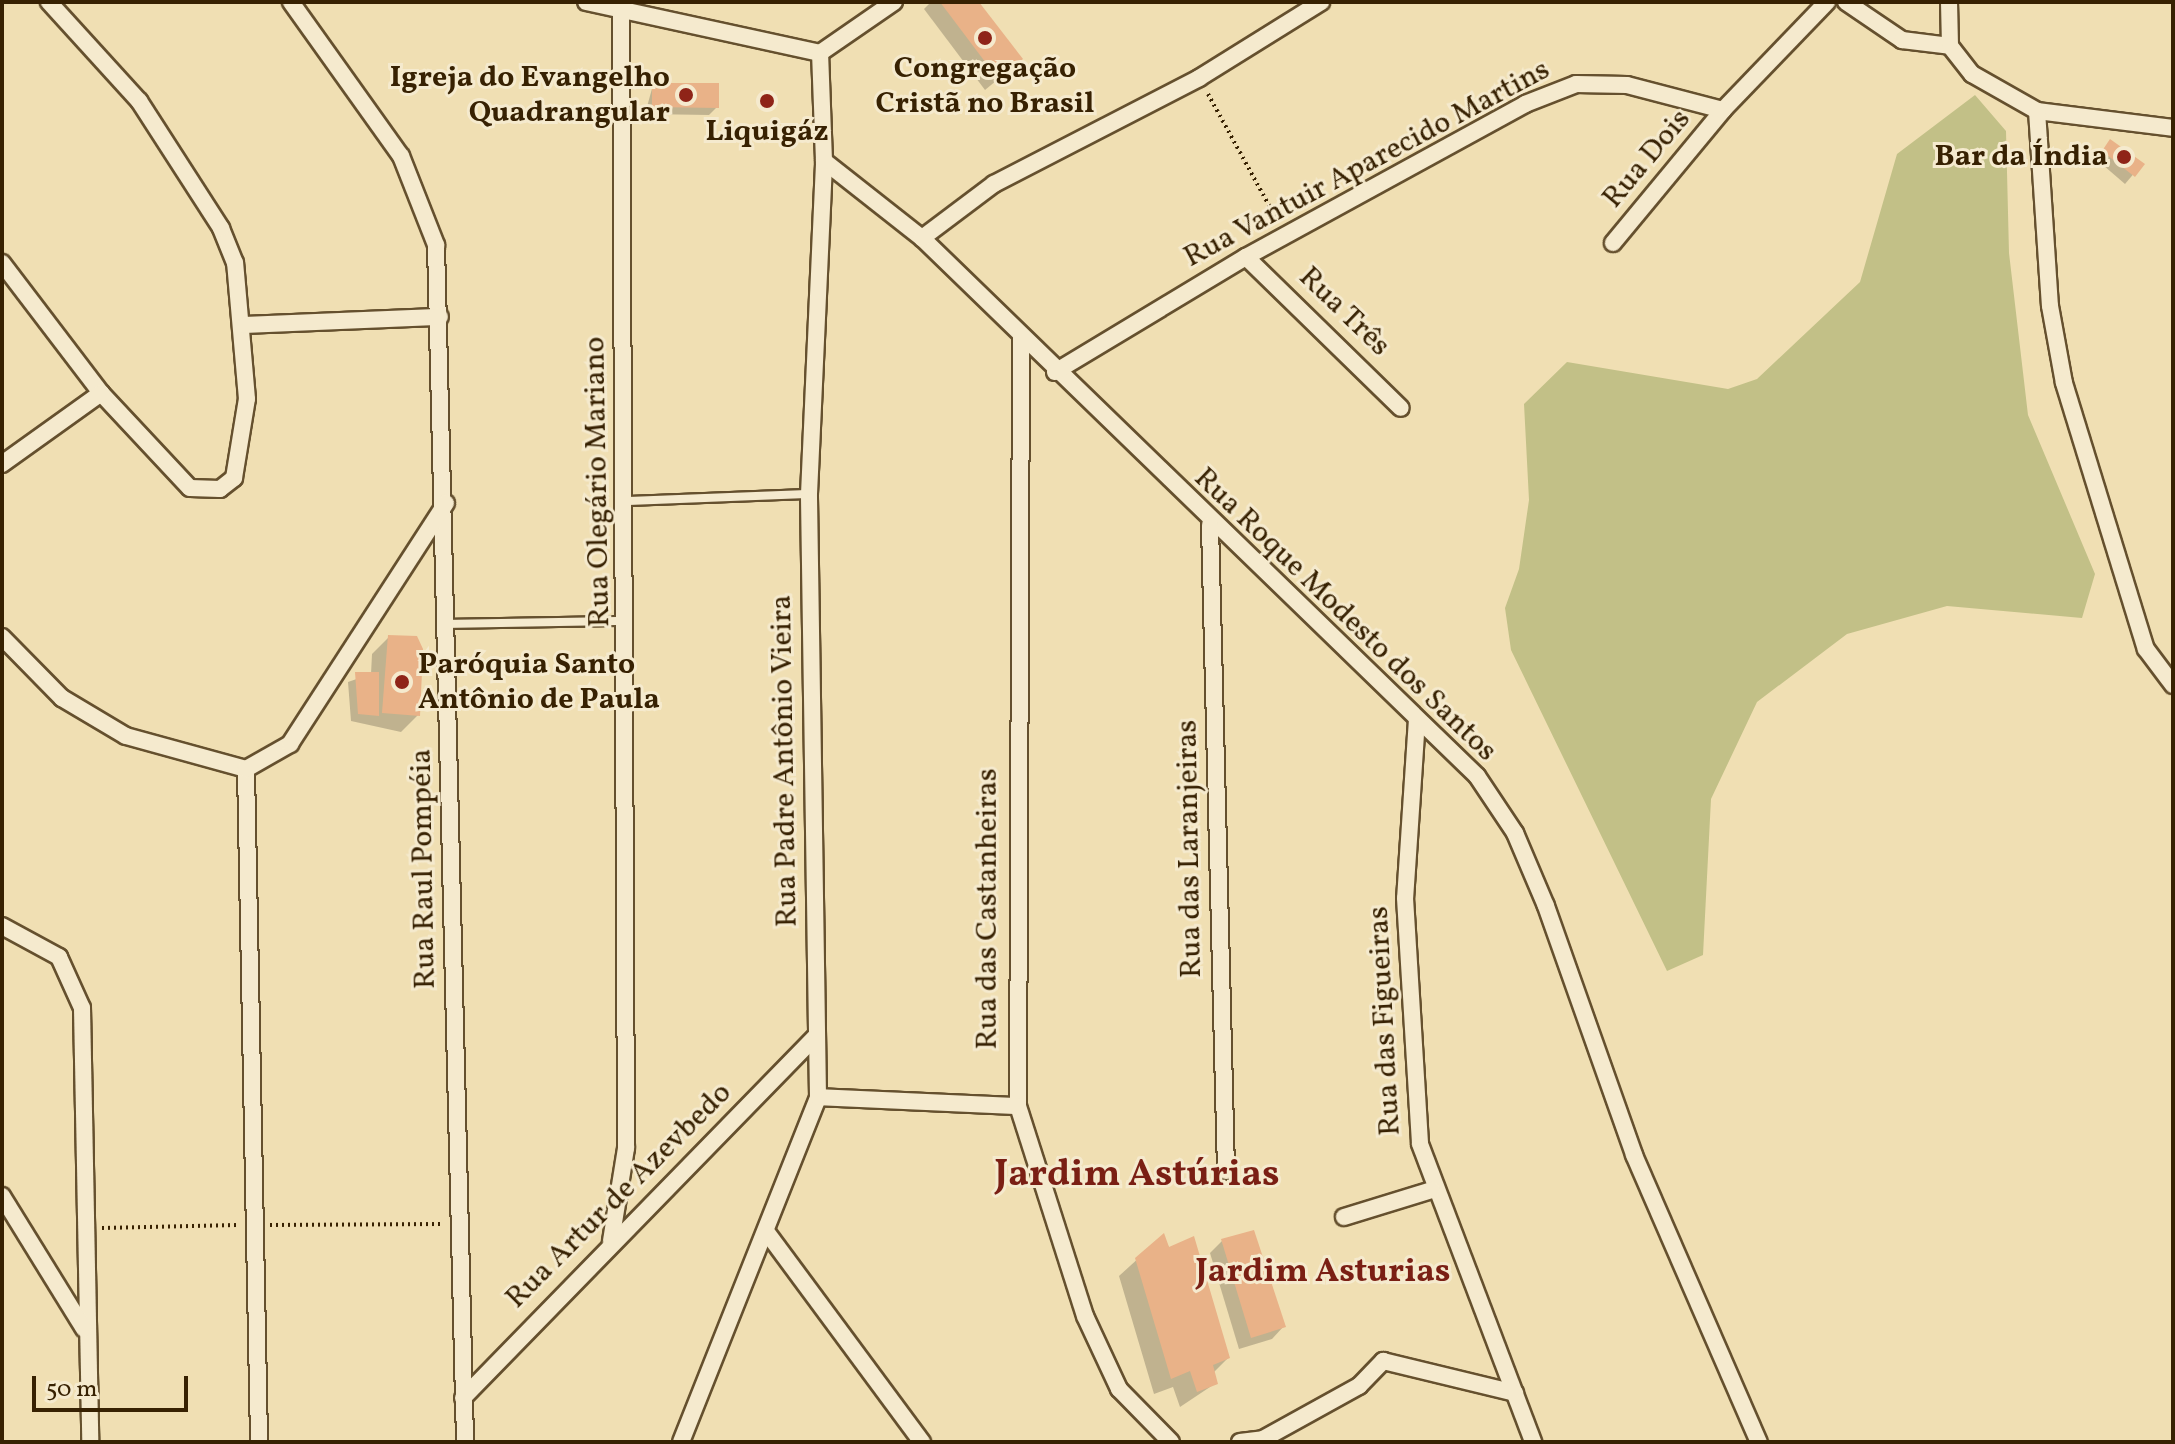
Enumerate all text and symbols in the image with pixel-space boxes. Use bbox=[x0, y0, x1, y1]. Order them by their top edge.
marker: Congregação Cristã no Brasil bbox=[976, 29, 994, 47]
place label: Congregação Cristã no Brasil bbox=[876, 51, 1094, 122]
street label: Rua Vantuir Aparecido Martins bbox=[1178, 52, 1556, 276]
place label: Igreja do Evangelho Quadrangular bbox=[390, 60, 670, 130]
marker: Igreja do Evangelho Quadrangular bbox=[677, 86, 695, 104]
marker: Liquigáz bbox=[758, 92, 776, 110]
street label: Rua Dois bbox=[1595, 102, 1699, 216]
place label: Liquigáz bbox=[705, 114, 829, 150]
place label: Bar da Índia bbox=[1935, 139, 2108, 175]
marker: Bar da Índia bbox=[2115, 148, 2133, 166]
street label: Rua Três bbox=[1290, 259, 1398, 365]
street label: Rua Olegário Mariano bbox=[577, 336, 619, 628]
street label: Rua Roque Modesto dos Santos bbox=[1186, 461, 1504, 769]
street label: Rua Padre Antônio Vieira bbox=[764, 594, 806, 928]
place label: Paróquia Santo Antônio de Paula bbox=[418, 647, 660, 718]
marker: Paróquia Santo Antônio de Paula bbox=[393, 673, 411, 691]
street label: Rua das Laranjeiras bbox=[1170, 720, 1210, 978]
street label: Rua Raul Pompéia bbox=[404, 748, 444, 990]
street label: Rua das Castanheiras bbox=[970, 768, 1006, 1050]
street label: Rua das Figueiras bbox=[1361, 905, 1409, 1137]
street label: Rua Artur de Azevbedo bbox=[499, 1076, 739, 1316]
district label: Jardim Astúrias bbox=[995, 1153, 1279, 1199]
district label: Jardim Asturias bbox=[1196, 1253, 1450, 1293]
scale bar bbox=[36, 1360, 192, 1410]
text: 50 m bbox=[46, 1373, 98, 1407]

